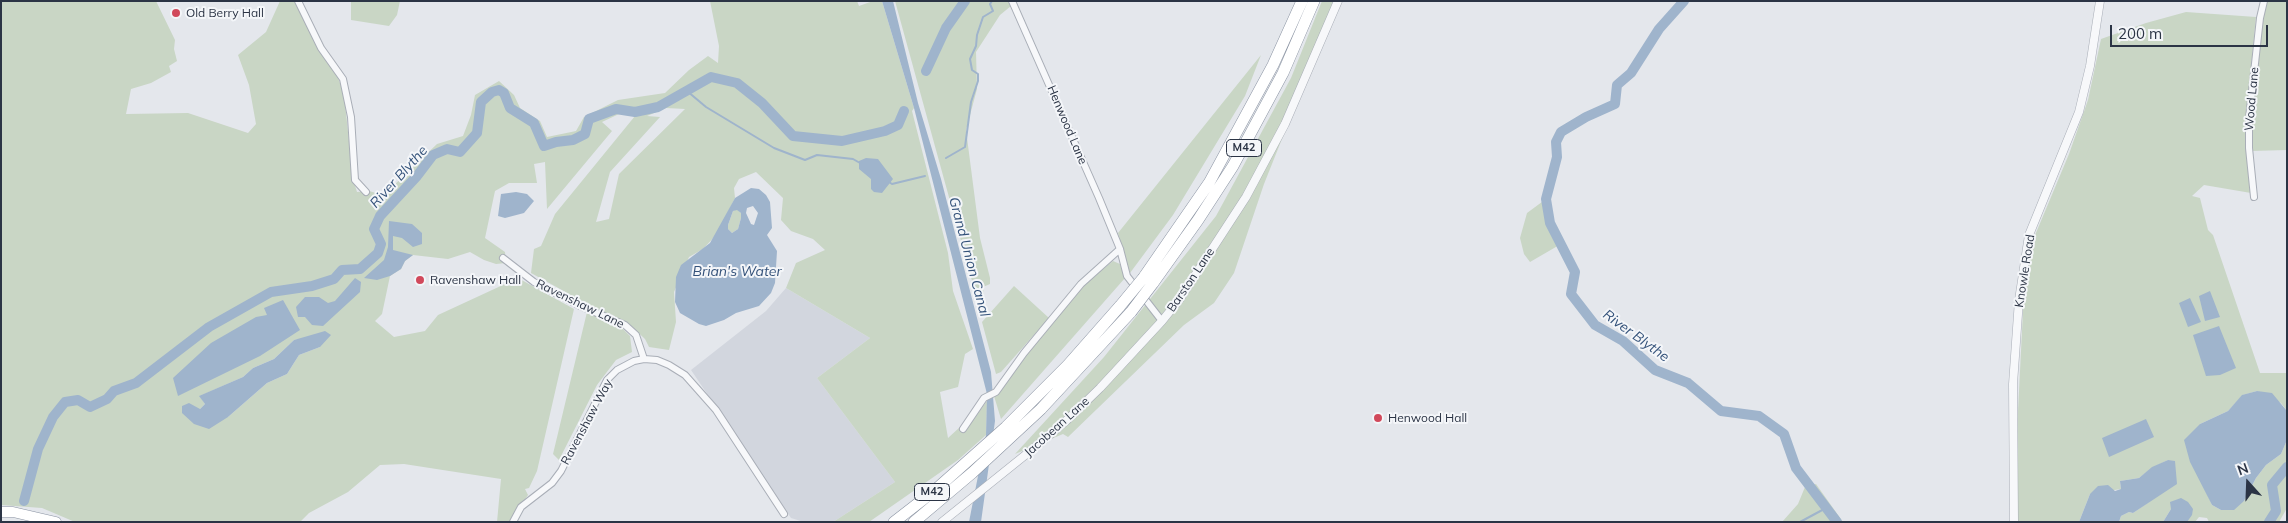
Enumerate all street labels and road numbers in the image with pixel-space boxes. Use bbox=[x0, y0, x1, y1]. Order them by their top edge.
street label: Wood Lane bbox=[2242, 67, 2262, 131]
street label: Henwood Lane bbox=[1044, 83, 1090, 167]
road number: M42 bbox=[1226, 140, 1262, 156]
street label: Knowle Road bbox=[2012, 233, 2038, 309]
street label: Barston Lane bbox=[1164, 245, 1218, 315]
street label: Ravenshaw Lane bbox=[534, 276, 626, 332]
street label: Ravenshaw Way bbox=[558, 377, 616, 467]
street label: Jacobean Lane bbox=[1022, 394, 1092, 460]
road number: M42 bbox=[914, 484, 950, 501]

